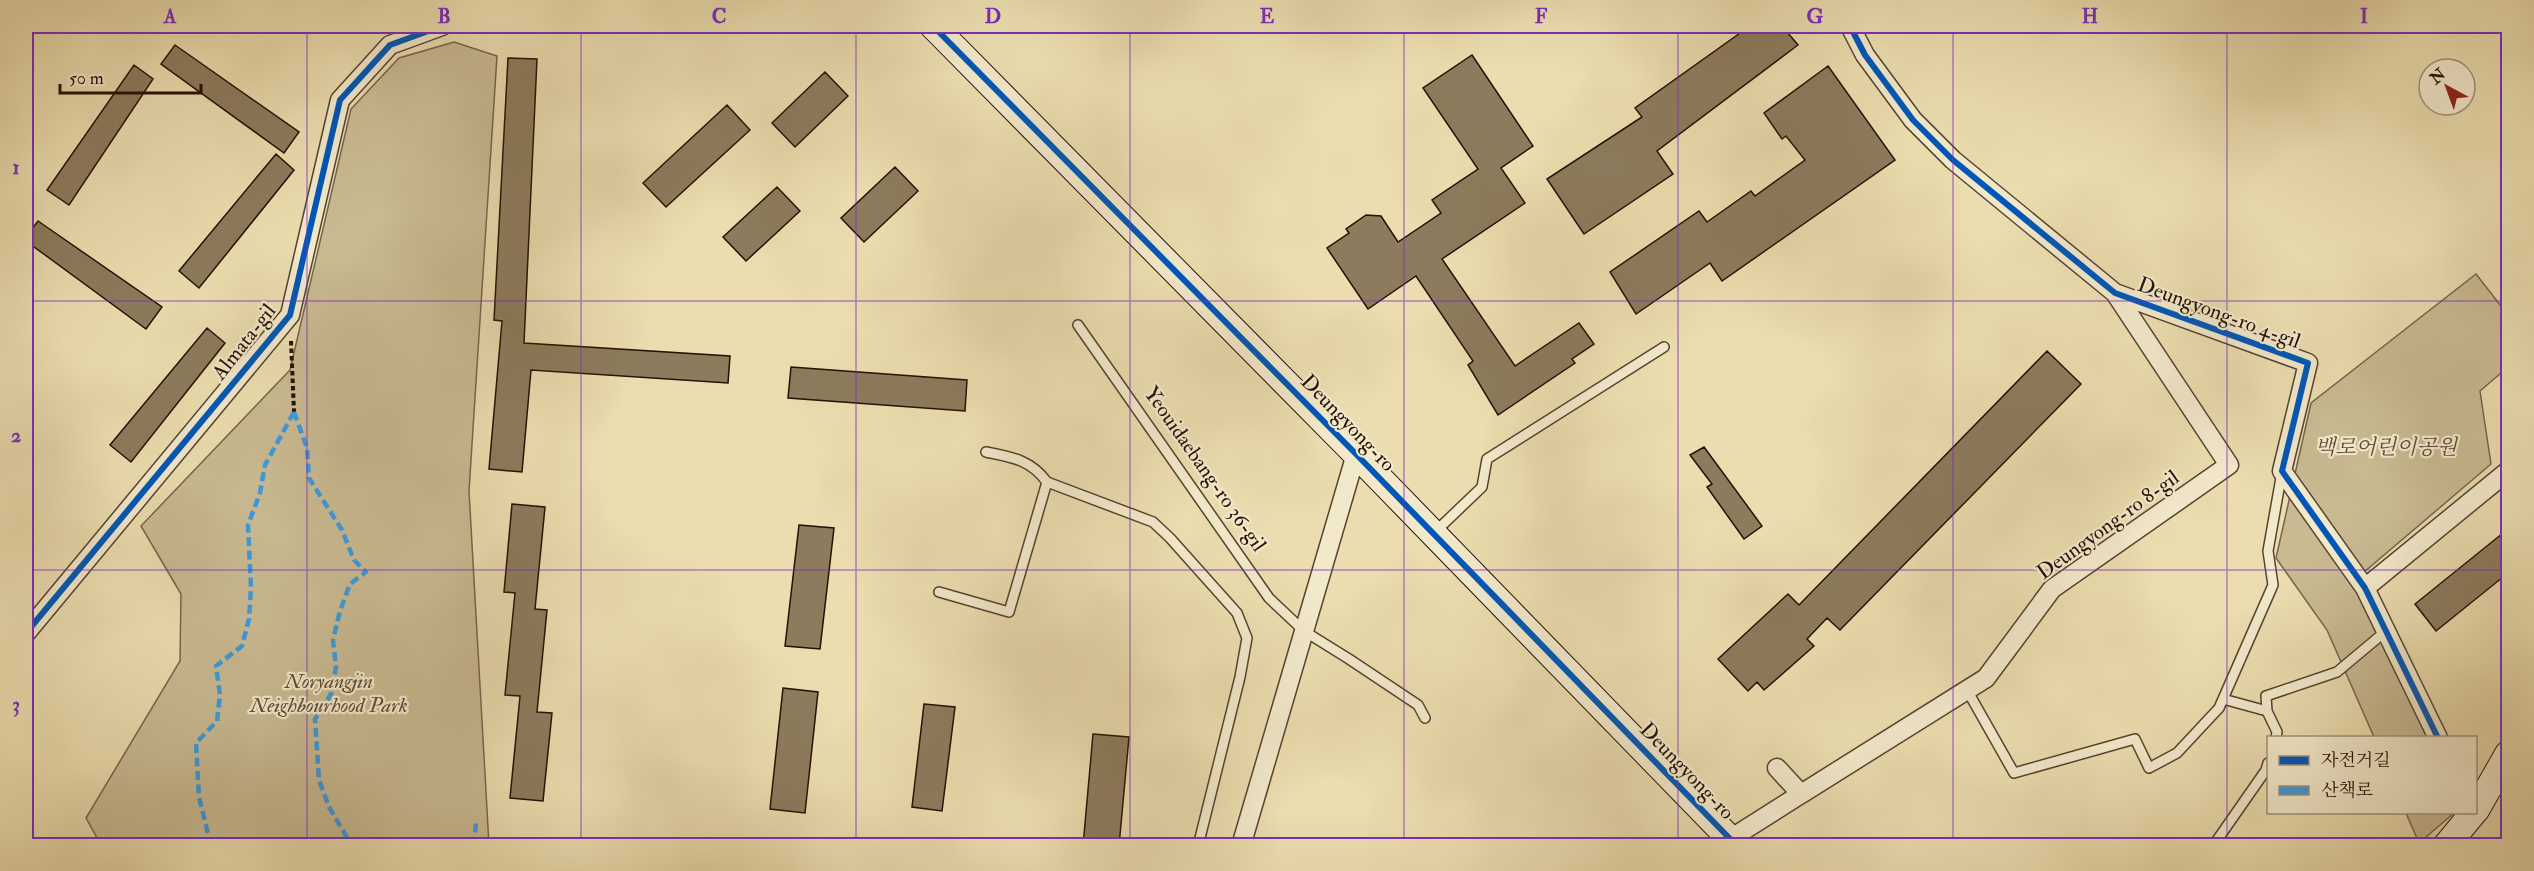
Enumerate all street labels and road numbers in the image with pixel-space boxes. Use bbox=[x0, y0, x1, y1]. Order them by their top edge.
street label: Deungyong-ro 4-gil bbox=[2134, 271, 2305, 355]
street label: Almata-gil bbox=[205, 298, 283, 386]
street label: Deungyong-ro bbox=[1295, 369, 1401, 477]
street label: Yeouidaebang-ro 36-gil bbox=[1138, 381, 1272, 557]
street label: Deungyong-ro 8-gil bbox=[2031, 464, 2185, 586]
street label: Deungyong-ro bbox=[1634, 717, 1740, 825]

